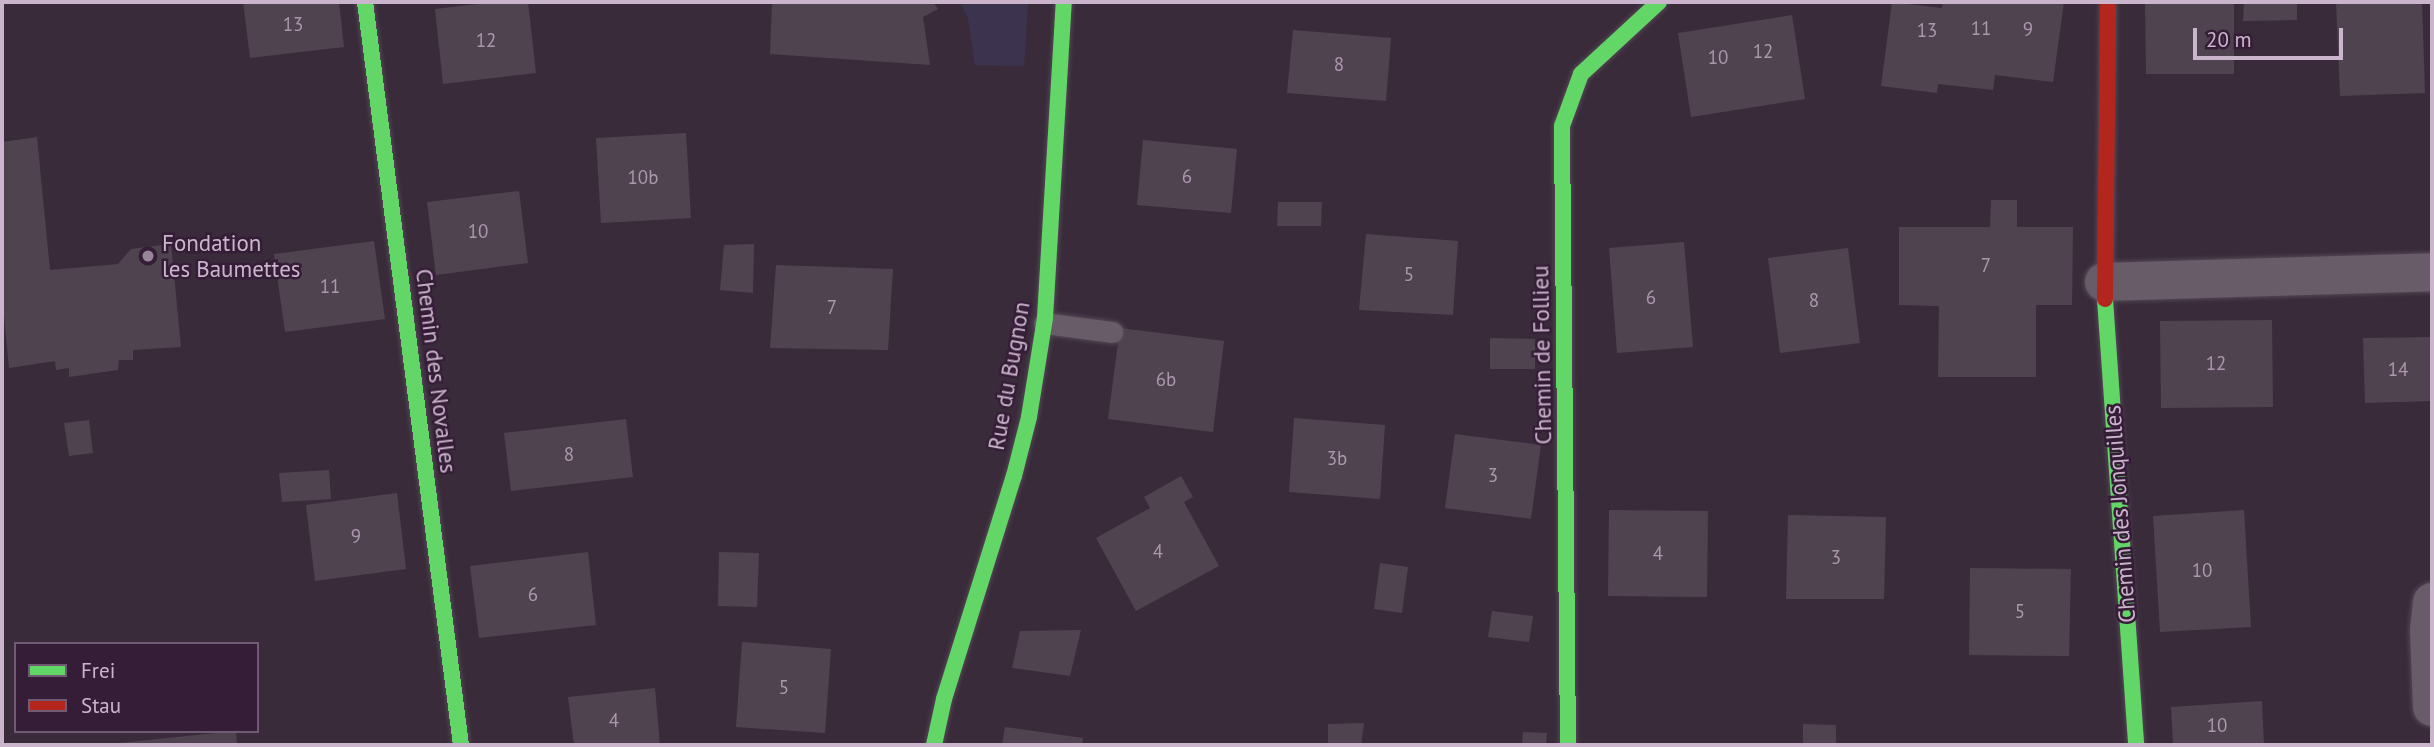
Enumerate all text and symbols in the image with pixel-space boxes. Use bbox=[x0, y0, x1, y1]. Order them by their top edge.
house number: 13 bbox=[283, 14, 303, 36]
scale bar bbox=[2196, 14, 2346, 58]
house number: 11 bbox=[1971, 18, 1991, 40]
house number: 9 bbox=[2023, 19, 2033, 41]
house number: 13 bbox=[1917, 20, 1937, 42]
text: 20 m bbox=[2206, 26, 2252, 53]
house number: 12 bbox=[476, 30, 496, 52]
house number: 12 bbox=[1753, 41, 1773, 63]
house number: 10 bbox=[1708, 47, 1728, 69]
house number: 8 bbox=[1334, 54, 1344, 76]
house number: 6 bbox=[1182, 166, 1192, 188]
house number: 10b bbox=[628, 167, 658, 189]
house number: 10 bbox=[468, 221, 488, 243]
place label: Fondation les Baumettes bbox=[162, 229, 301, 283]
marker: Fondation les Baumettes bbox=[140, 248, 156, 264]
house number: 7 bbox=[1981, 255, 1991, 277]
house number: 5 bbox=[1404, 264, 1414, 286]
street label: Chemin de Follieu bbox=[1527, 265, 1557, 445]
street label: Chemin des Novalles bbox=[410, 267, 462, 475]
house number: 11 bbox=[320, 276, 340, 298]
house number: 6 bbox=[1646, 287, 1656, 309]
house number: 8 bbox=[1809, 290, 1819, 312]
house number: 7 bbox=[827, 297, 837, 319]
street label: Rue du Bugnon bbox=[982, 300, 1036, 452]
house number: 12 bbox=[2206, 353, 2226, 375]
house number: 14 bbox=[2388, 359, 2408, 381]
house number: 6b bbox=[1156, 369, 1176, 391]
street label: Chemin des Jonquilles bbox=[2099, 404, 2141, 624]
house number: 8 bbox=[564, 444, 574, 466]
house number: 3b bbox=[1327, 448, 1347, 470]
house number: 3 bbox=[1488, 465, 1498, 487]
house number: 9 bbox=[351, 526, 361, 548]
house number: 4 bbox=[1153, 541, 1163, 563]
house number: 4 bbox=[1653, 543, 1663, 565]
house number: 3 bbox=[1831, 547, 1841, 569]
house number: 10 bbox=[2192, 560, 2212, 582]
house number: 6 bbox=[528, 584, 538, 606]
house number: 5 bbox=[2015, 601, 2025, 623]
legend bbox=[14, 642, 259, 733]
text: Frei bbox=[81, 657, 115, 684]
house number: 5 bbox=[779, 677, 789, 699]
text: Stau bbox=[81, 692, 121, 719]
house number: 4 bbox=[609, 710, 619, 732]
house number: 10 bbox=[2207, 715, 2227, 737]

